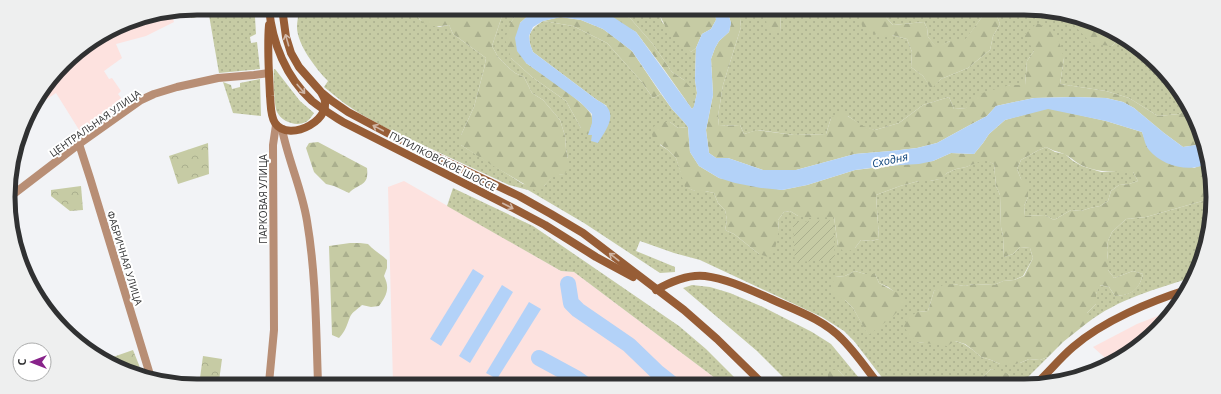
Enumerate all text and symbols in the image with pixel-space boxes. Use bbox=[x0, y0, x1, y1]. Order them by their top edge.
one-way arrow bbox=[283, 34, 291, 47]
one-way arrow bbox=[297, 84, 306, 94]
street label: ЦЕНТРАЛЬНАЯ УЛИЦА bbox=[46, 86, 144, 160]
one-way arrow bbox=[372, 124, 384, 131]
street label: ПУТИЛКОВСКОЕ ШОССЕ bbox=[387, 128, 499, 194]
water label: Сходня bbox=[870, 148, 909, 171]
street label: ПАРКОВАЯ УЛИЦА bbox=[256, 153, 270, 244]
one-way arrow bbox=[502, 203, 514, 210]
street label: ФАБРИЧНАЯ УЛИЦА bbox=[104, 209, 146, 308]
one-way arrow bbox=[609, 253, 620, 262]
north arrow bbox=[12, 342, 52, 382]
text: С bbox=[14, 358, 29, 366]

